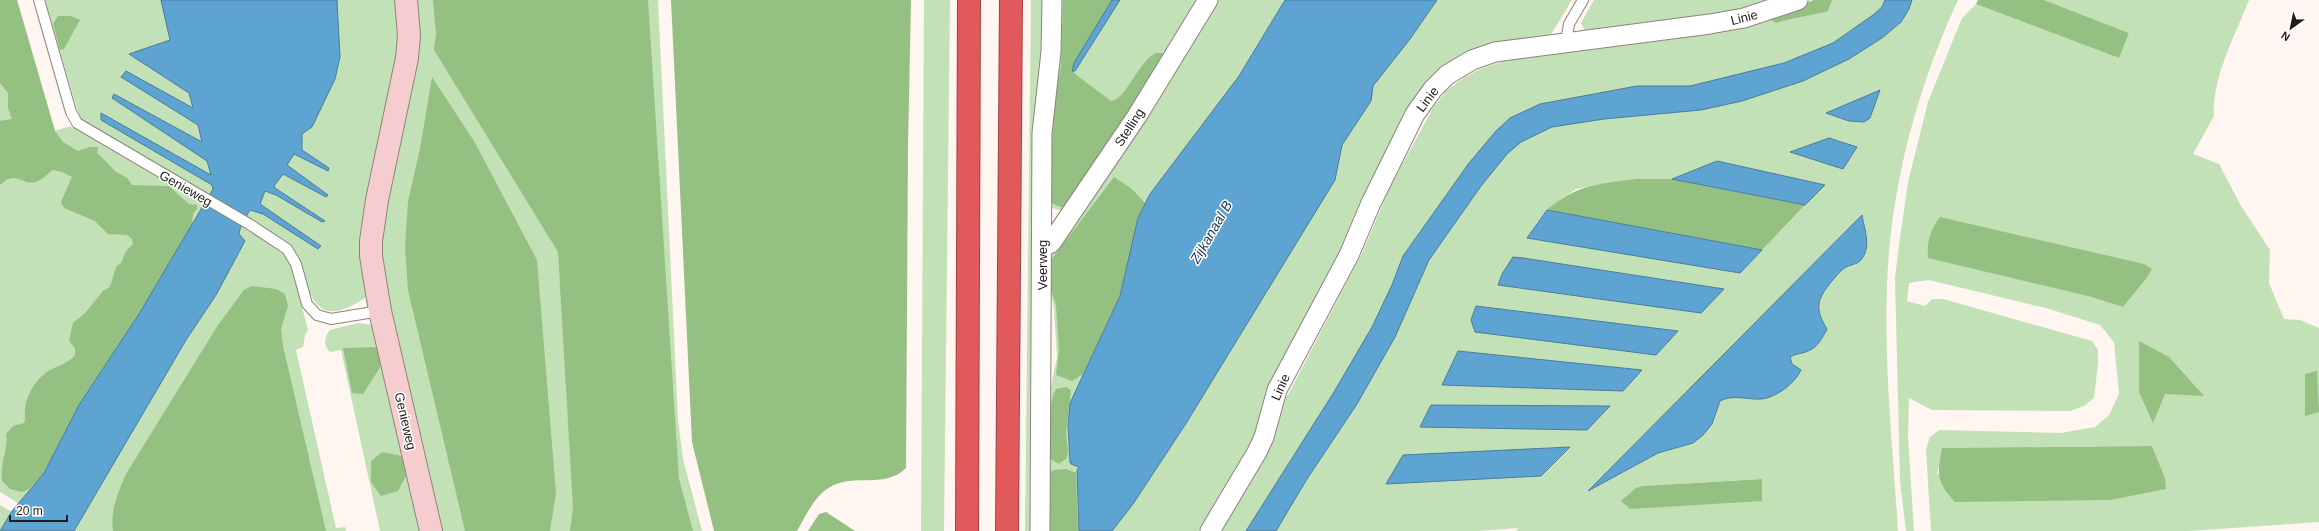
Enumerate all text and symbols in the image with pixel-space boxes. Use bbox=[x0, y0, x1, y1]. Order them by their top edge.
street label: Linie bbox=[1729, 7, 1759, 28]
north arrow bbox=[2271, 8, 2311, 48]
text: N bbox=[2279, 29, 2292, 44]
street label: Linie bbox=[1413, 84, 1442, 115]
street label: Stelling bbox=[1112, 105, 1147, 149]
street label: Genieweg bbox=[157, 167, 215, 210]
water label: Zijkanaal B bbox=[1186, 198, 1235, 267]
street label: Veerweg bbox=[1035, 240, 1050, 290]
street label: Linie bbox=[1268, 372, 1293, 403]
street label: Genieweg bbox=[392, 391, 419, 451]
scale bar bbox=[10, 497, 67, 523]
text: 20 m bbox=[16, 504, 43, 518]

